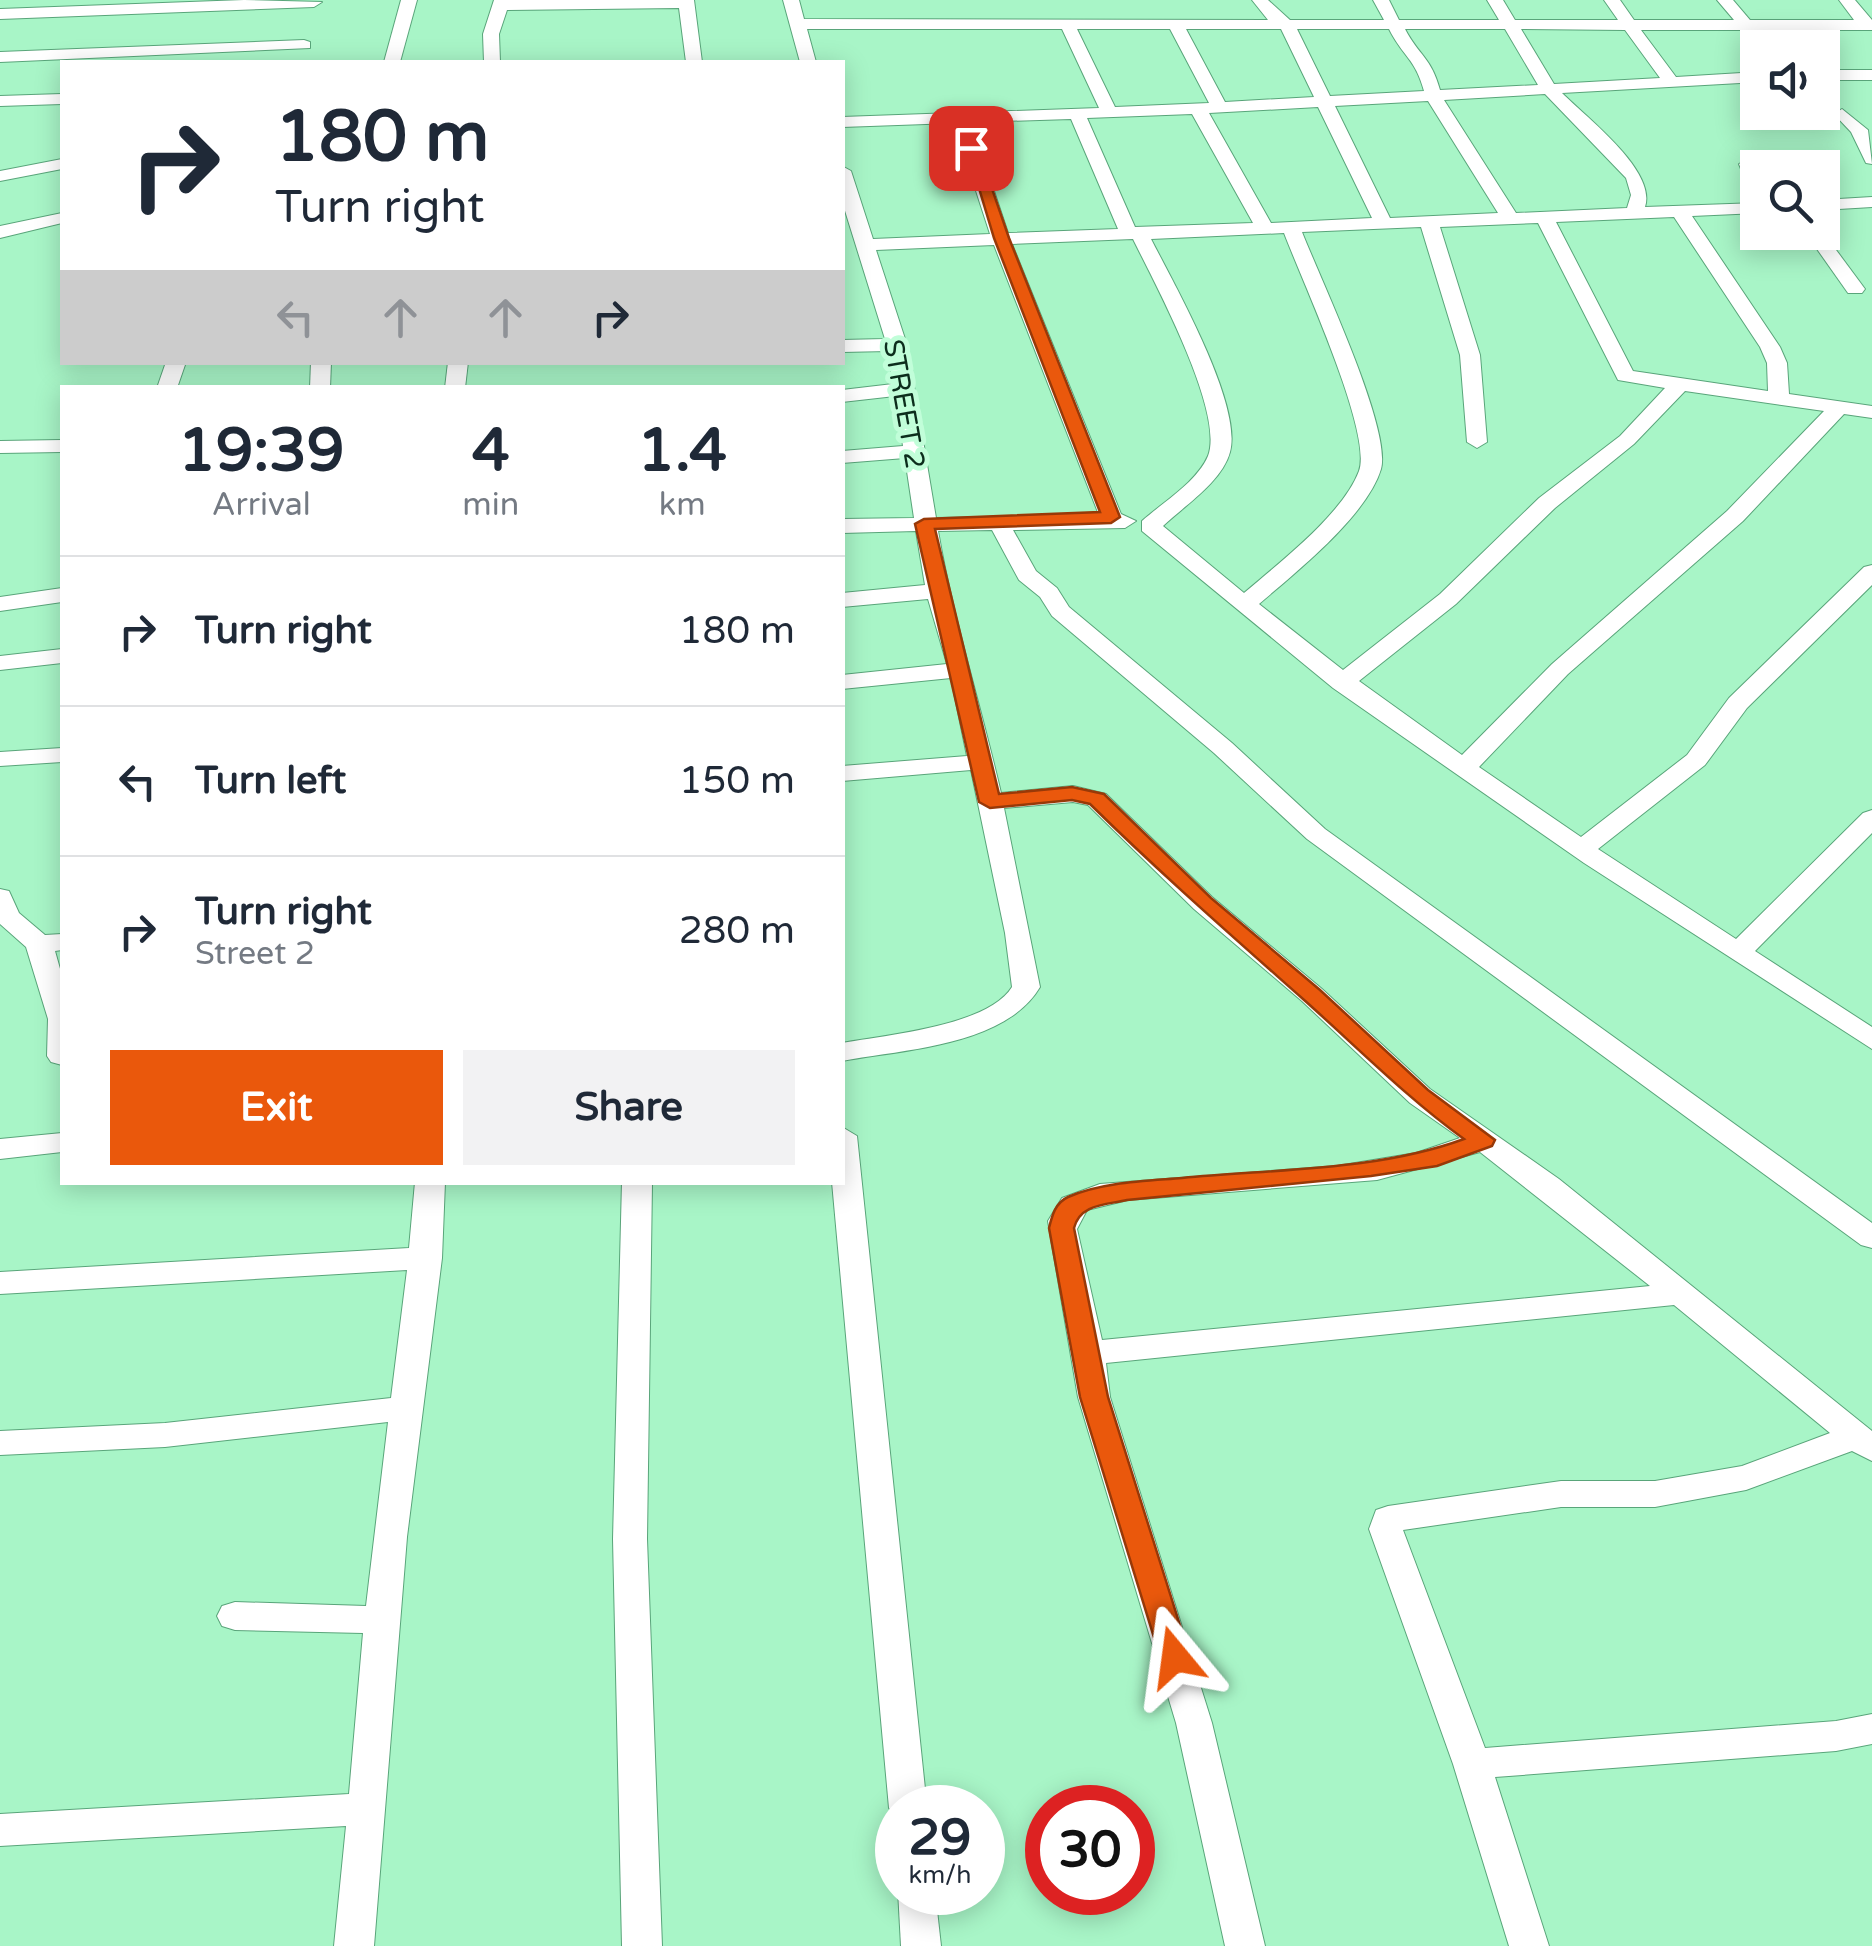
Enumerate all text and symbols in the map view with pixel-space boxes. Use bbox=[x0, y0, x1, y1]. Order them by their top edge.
map controls bbox=[1740, 30, 1840, 250]
button: sound bbox=[1740, 30, 1840, 130]
text: 180 m bbox=[275, 96, 489, 180]
icon: right bbox=[110, 100, 240, 230]
pin bbox=[929, 106, 1014, 191]
icon: arrive bbox=[944, 121, 999, 176]
button: search bbox=[1740, 150, 1840, 250]
text: Turn right bbox=[275, 181, 484, 235]
icon: left bbox=[268, 290, 323, 345]
icon: ahead bbox=[373, 290, 428, 345]
icon: ahead bbox=[478, 290, 533, 345]
icon: right bbox=[583, 290, 638, 345]
street label: STREET 2 bbox=[876, 337, 932, 471]
text: 19:39 bbox=[178, 415, 344, 487]
text: 4 bbox=[472, 415, 510, 487]
text: 1.4 bbox=[637, 415, 727, 487]
text: Arrival bbox=[212, 486, 311, 524]
text: min bbox=[462, 486, 519, 524]
text: km bbox=[659, 486, 706, 524]
icon: right bbox=[110, 604, 165, 659]
text: Turn right bbox=[195, 608, 372, 654]
text: 180 m bbox=[679, 608, 795, 654]
icon: left bbox=[110, 754, 165, 809]
text: Turn left bbox=[195, 758, 346, 804]
text: 150 m bbox=[679, 758, 795, 804]
text: Turn right bbox=[195, 889, 372, 935]
icon: right bbox=[110, 904, 165, 959]
text: 280 m bbox=[679, 908, 795, 954]
text: Street 2 bbox=[195, 935, 315, 973]
button: Exit bbox=[110, 1050, 443, 1165]
button: Share bbox=[463, 1050, 795, 1165]
position arrow bbox=[1123, 1605, 1227, 1709]
speed limit sign: 30 bbox=[1025, 1785, 1155, 1915]
text: 29 bbox=[909, 1808, 971, 1868]
text: km/h bbox=[909, 1860, 971, 1890]

